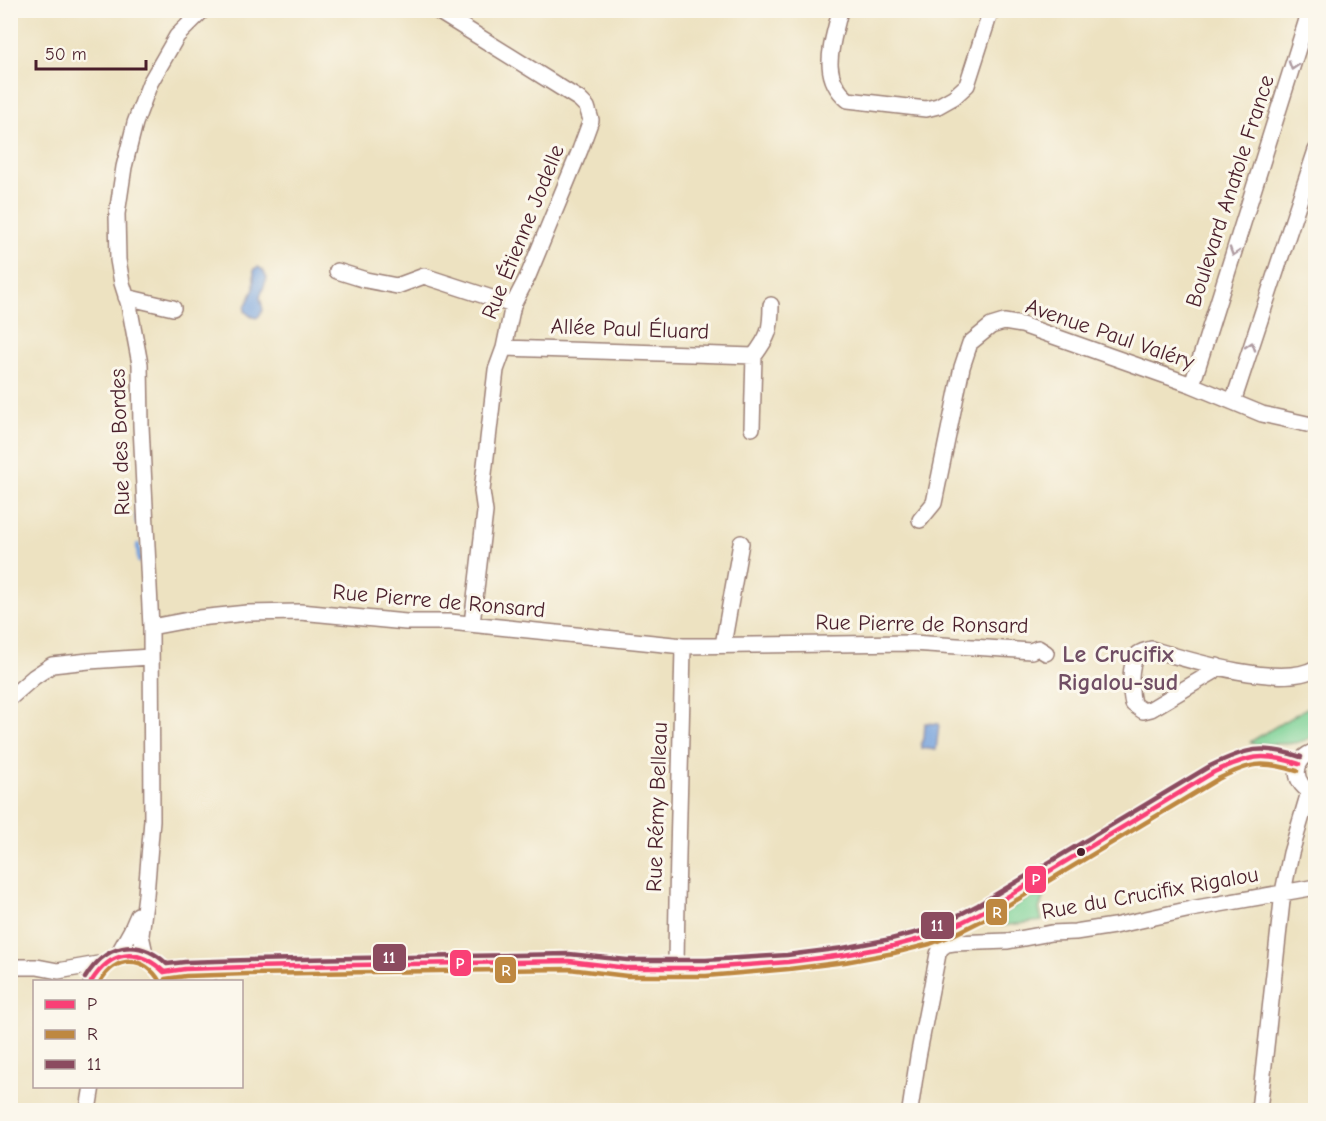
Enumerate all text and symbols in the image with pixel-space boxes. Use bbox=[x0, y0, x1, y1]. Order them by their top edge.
scale bar bbox=[36, 33, 146, 71]
text: 50 m bbox=[45, 44, 87, 65]
one-way arrow bbox=[1287, 60, 1300, 71]
street label: Boulevard Anatole France bbox=[1180, 72, 1280, 310]
street label: Rue Étienne Jodelle bbox=[476, 141, 570, 323]
one-way arrow bbox=[1229, 246, 1241, 257]
street label: Avenue Paul Valéry bbox=[1022, 293, 1198, 375]
street label: Allée Paul Éluard bbox=[550, 313, 710, 345]
one-way arrow bbox=[1244, 341, 1257, 352]
street label: Rue des Bordes bbox=[104, 368, 136, 516]
street label: Rue Pierre de Ronsard bbox=[332, 579, 546, 623]
street label: Rue Pierre de Ronsard bbox=[815, 609, 1029, 639]
district label: Le Crucifix Rigalou-sud bbox=[1058, 640, 1178, 696]
street label: Rue Rémy Belleau bbox=[641, 722, 673, 892]
unlabelled marker bbox=[1075, 846, 1087, 858]
street label: Rue du Crucifix Rigalou bbox=[1040, 861, 1260, 925]
line badge: P bbox=[1024, 865, 1047, 894]
text: P bbox=[1032, 871, 1041, 889]
line badge: R bbox=[985, 898, 1008, 926]
text: R bbox=[992, 904, 1002, 922]
line badge: 11 bbox=[920, 911, 955, 940]
text: 11 bbox=[931, 917, 943, 935]
line badge: 11 bbox=[372, 943, 407, 972]
text: 11 bbox=[383, 949, 395, 967]
line badge: P bbox=[449, 949, 472, 977]
text: P bbox=[456, 955, 465, 973]
line badge: R bbox=[494, 956, 517, 984]
text: R bbox=[501, 962, 511, 980]
legend bbox=[33, 980, 243, 1088]
text: P bbox=[87, 994, 97, 1015]
text: R bbox=[87, 1024, 98, 1045]
text: 11 bbox=[87, 1054, 101, 1075]

